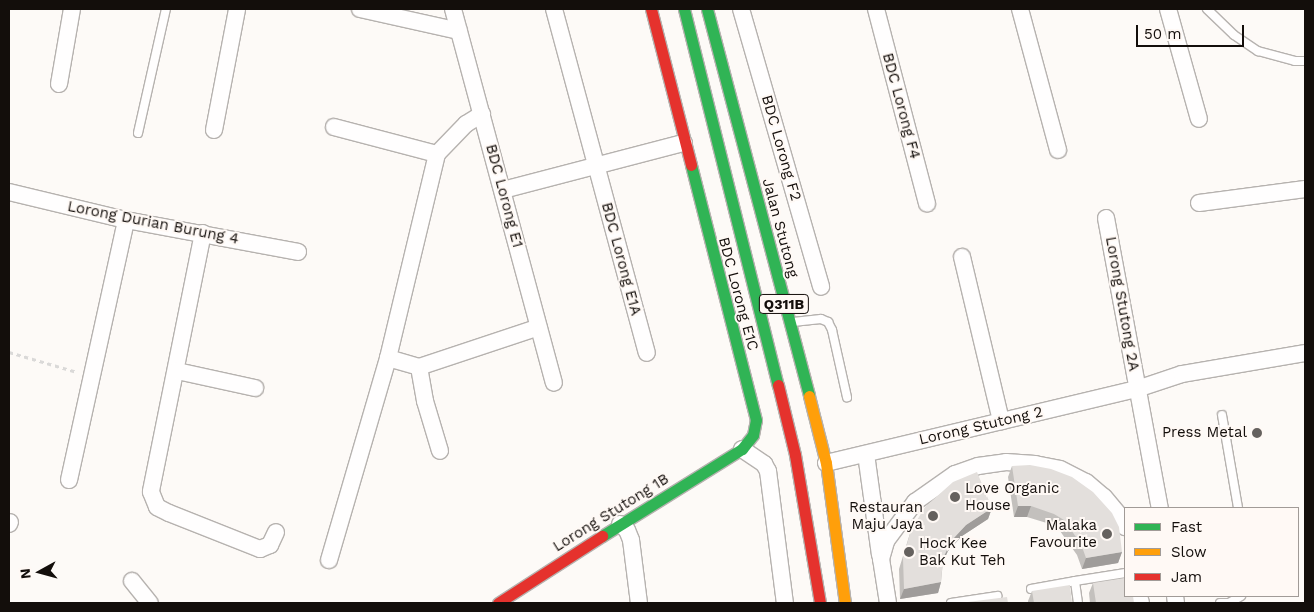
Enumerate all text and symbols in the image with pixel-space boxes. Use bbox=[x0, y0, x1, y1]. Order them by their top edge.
scale bar bbox=[1139, 15, 1246, 47]
text: 50 m bbox=[1144, 25, 1181, 43]
street label: BDC Lorong F4 bbox=[878, 51, 924, 161]
street label: BDC Lorong F2 bbox=[757, 93, 805, 203]
street label: BDC Lorong E1 bbox=[482, 142, 526, 250]
street label: Jalan Stutong bbox=[758, 176, 802, 280]
street label: Lorong Durian Burung 4 bbox=[66, 198, 240, 248]
street label: BDC Lorong E1A bbox=[597, 200, 645, 318]
street label: BDC Lorong E1C bbox=[714, 235, 762, 353]
street label: Lorong Stutong 2A bbox=[1101, 235, 1143, 373]
road number: Q311B bbox=[758, 292, 810, 316]
street label: Lorong Stutong 2 bbox=[917, 403, 1045, 449]
place label: Press Metal bbox=[1162, 424, 1247, 442]
marker: Press Metal bbox=[1251, 427, 1263, 439]
street label: Lorong Stutong 1B bbox=[550, 470, 672, 556]
place label: Love Organic House bbox=[965, 479, 1059, 514]
marker: Love Organic House bbox=[949, 491, 961, 503]
place label: Restauran Maju Jaya bbox=[849, 498, 923, 533]
legend bbox=[1124, 507, 1299, 597]
marker: Restauran Maju Jaya bbox=[927, 510, 939, 522]
place label: Malaka Favourite bbox=[1029, 516, 1097, 551]
text: Fast bbox=[1171, 518, 1202, 536]
marker: Malaka Favourite bbox=[1101, 528, 1113, 540]
place label: Hock Kee Bak Kut Teh bbox=[919, 534, 1006, 569]
text: Slow bbox=[1171, 543, 1207, 561]
marker: Hock Kee Bak Kut Teh bbox=[903, 546, 915, 558]
north arrow bbox=[15, 547, 65, 597]
text: N bbox=[17, 568, 34, 580]
text: Jam bbox=[1171, 568, 1202, 586]

